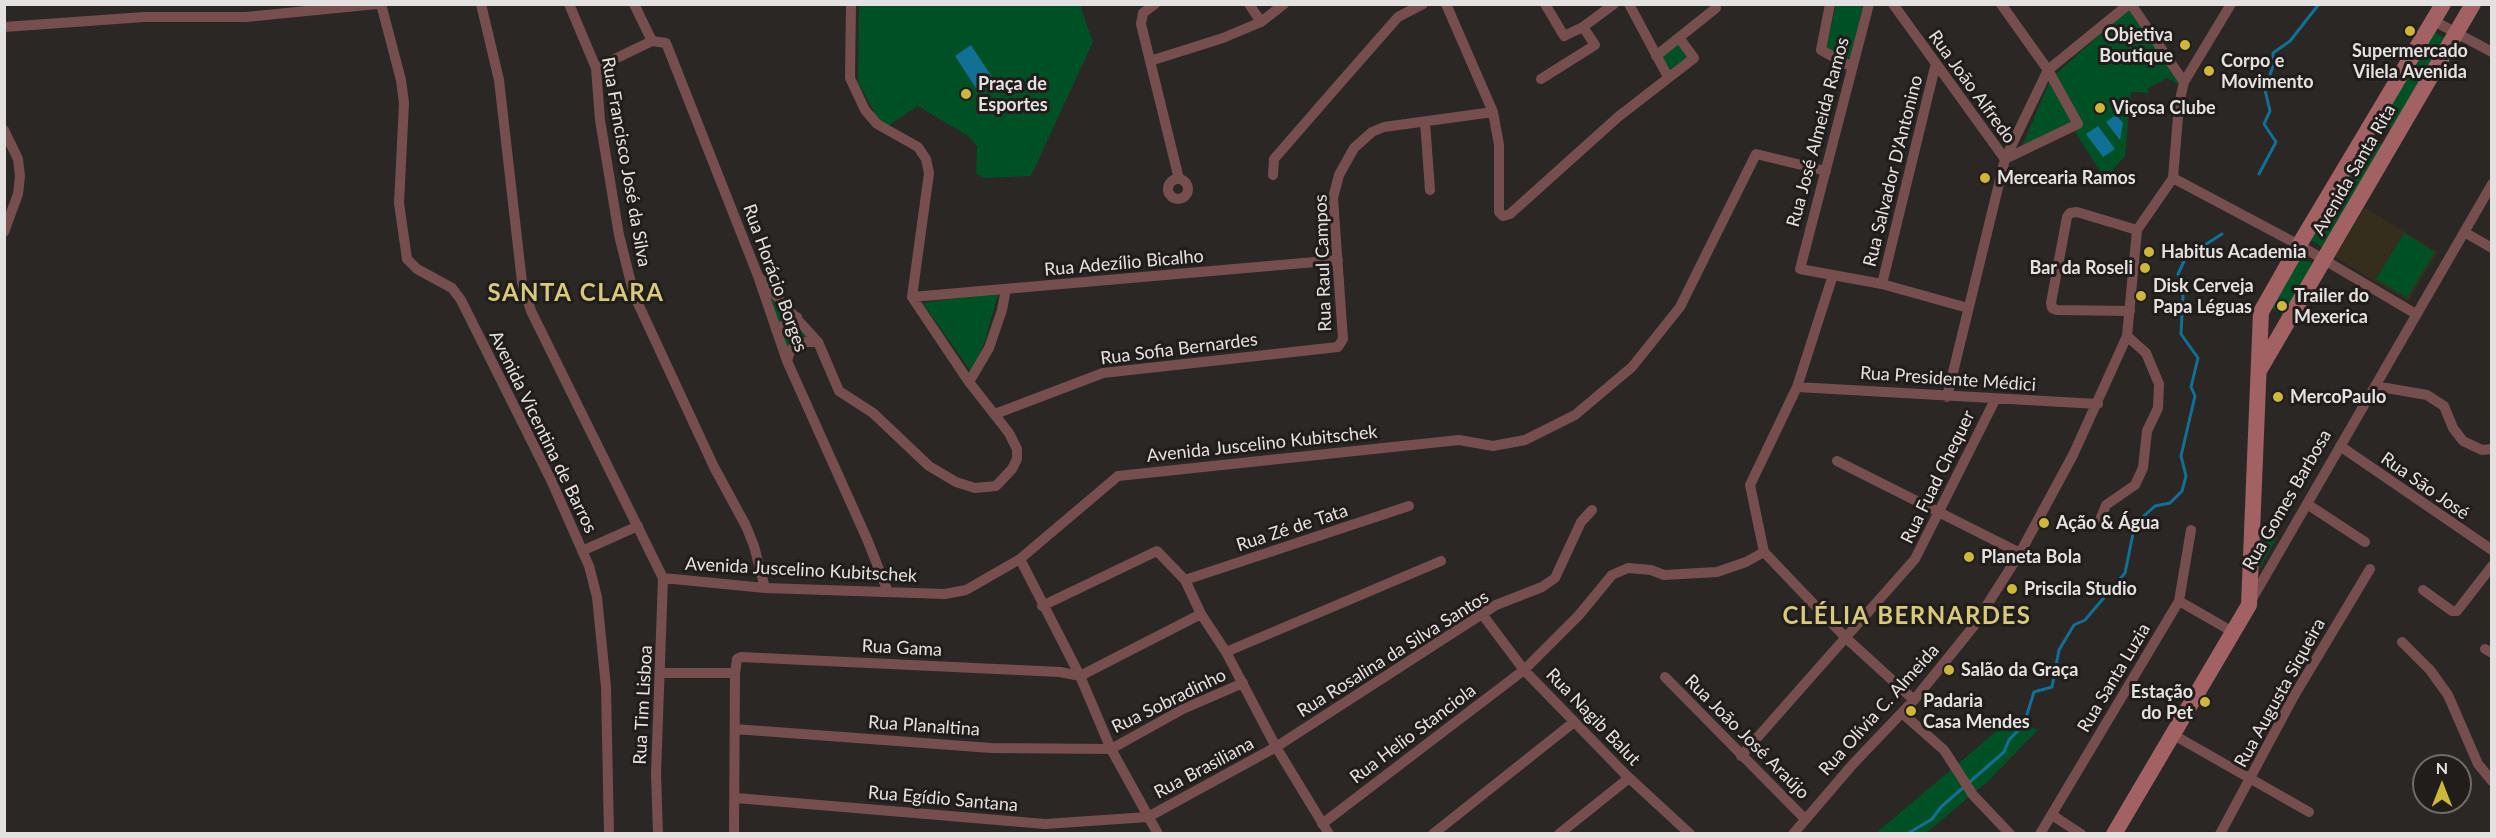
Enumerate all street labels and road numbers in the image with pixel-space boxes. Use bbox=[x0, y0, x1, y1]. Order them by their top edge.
street label: Rua João Alfredo bbox=[1924, 26, 2020, 148]
street label: Rua José Almeida Ramos bbox=[1782, 35, 1854, 229]
street label: Rua Francisco José da Silva bbox=[597, 55, 655, 269]
street label: Rua Salvador D'Antonino bbox=[1859, 73, 1927, 269]
street label: Avenida Santa Rita bbox=[2308, 101, 2400, 239]
street label: Rua Raul Campos bbox=[1310, 194, 1336, 332]
street label: Rua Horácio Borges bbox=[738, 201, 812, 355]
street label: Rua Adezílio Bicalho bbox=[1043, 245, 1205, 281]
street label: Avenida Vicentina de Barros bbox=[485, 327, 601, 537]
street label: Rua Sofia Bernardes bbox=[1099, 329, 1259, 369]
street label: Rua Presidente Médici bbox=[1859, 362, 2037, 396]
street label: Rua Fuad Chequer bbox=[1896, 407, 1980, 547]
street label: Avenida Juscelino Kubitschek bbox=[1146, 421, 1378, 467]
street label: Rua Gomes Barbosa bbox=[2238, 426, 2336, 574]
street label: Rua São José bbox=[2377, 448, 2473, 524]
street label: Rua Zé de Tata bbox=[1233, 500, 1351, 556]
street label: Avenida Juscelino Kubitschek bbox=[685, 553, 917, 587]
street label: Rua Rosalina da Silva Santos bbox=[1293, 586, 1493, 722]
street label: Rua Augusta Siqueira bbox=[2230, 615, 2330, 771]
street label: Rua Santa Luzia bbox=[2073, 620, 2155, 736]
street label: Rua Gama bbox=[861, 635, 943, 661]
street label: Rua Olívia C. Almeida bbox=[1814, 640, 1944, 780]
street label: Rua Tim Lisboa bbox=[629, 645, 657, 765]
street label: Rua Sobradinho bbox=[1108, 664, 1230, 738]
street label: Rua Nagib Balut bbox=[1541, 664, 1645, 770]
street label: Rua João José Araújo bbox=[1680, 670, 1814, 804]
street label: Rua Helio Stanciola bbox=[1346, 680, 1480, 788]
street label: Rua Planaltina bbox=[868, 711, 980, 741]
street label: Rua Brasiliana bbox=[1150, 733, 1258, 803]
street label: Rua Egídio Santana bbox=[867, 782, 1019, 816]

